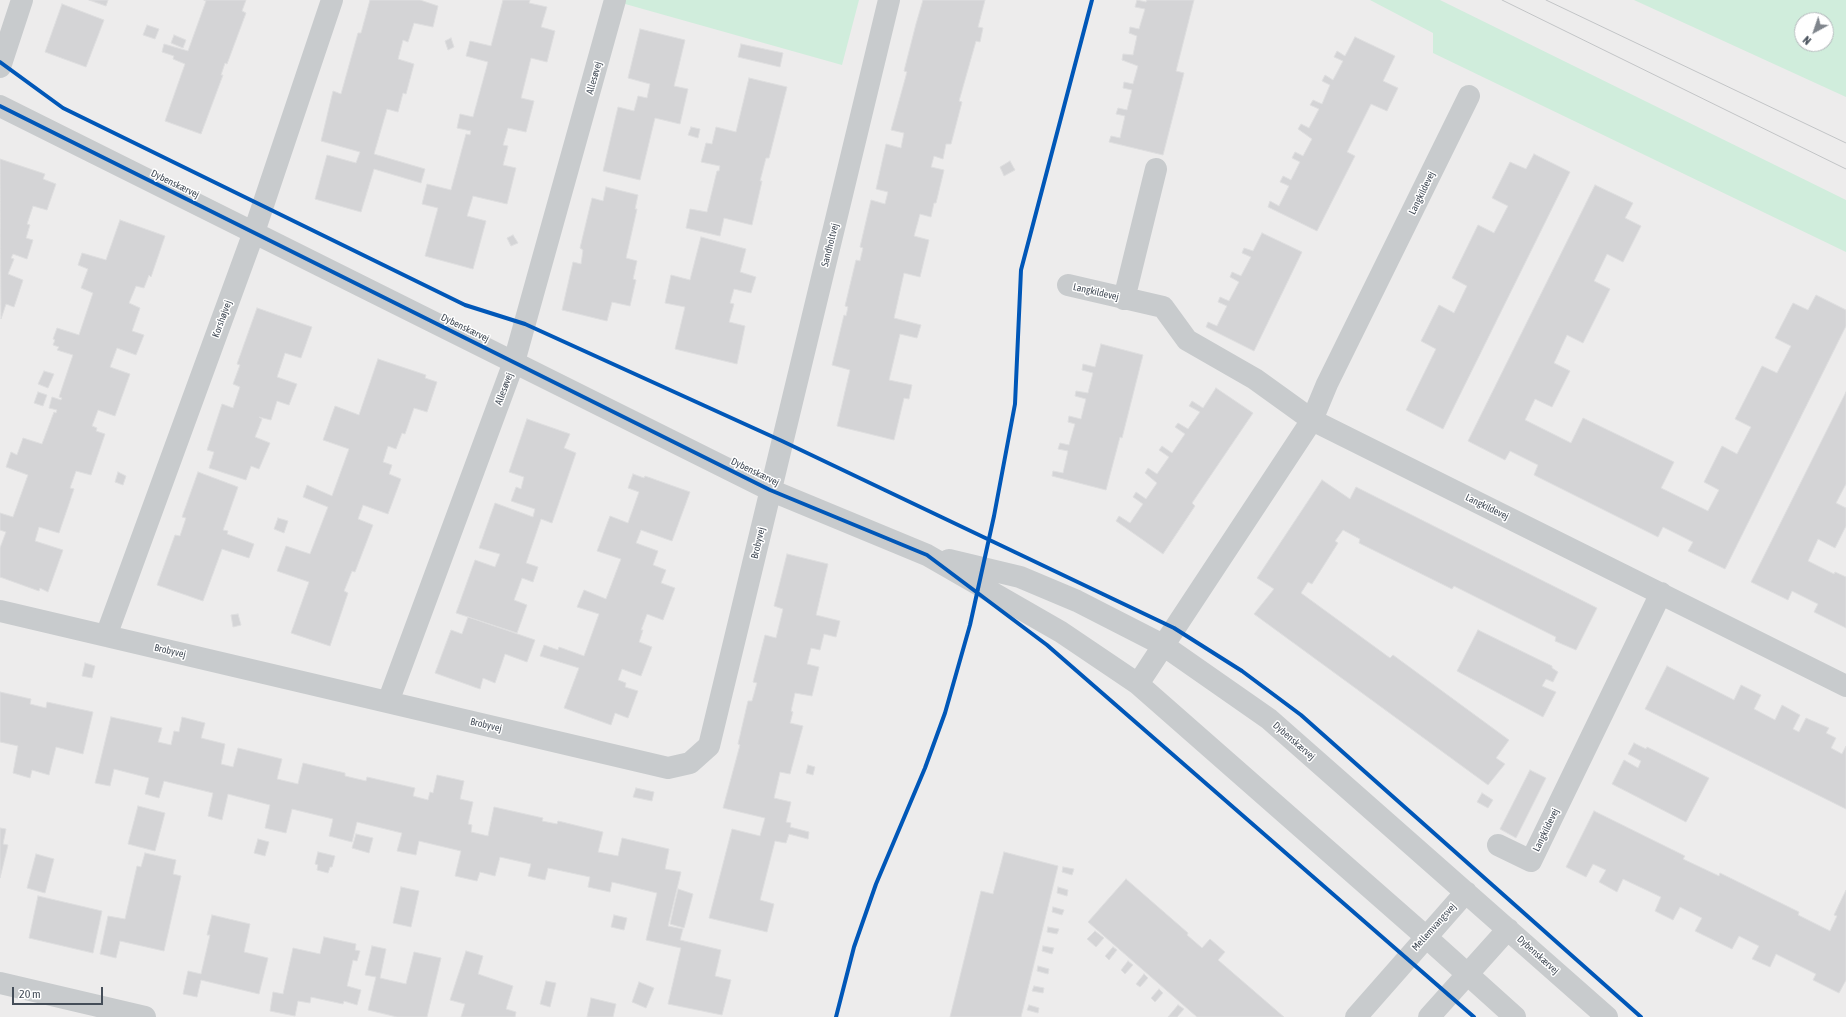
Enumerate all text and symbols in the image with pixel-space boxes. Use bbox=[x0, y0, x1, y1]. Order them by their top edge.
north arrow bbox=[1794, 12, 1834, 52]
text: N bbox=[1801, 34, 1813, 47]
street label: Allesøvej bbox=[584, 60, 604, 96]
street label: Dybenskærvej bbox=[149, 167, 201, 201]
street label: Langkildevej bbox=[1406, 169, 1438, 217]
street label: Sandholtvej bbox=[819, 222, 841, 268]
street label: Langkildevej bbox=[1072, 281, 1120, 303]
street label: Korshøjvej bbox=[210, 299, 234, 339]
street label: Dybenskærvej bbox=[439, 311, 491, 345]
street label: Allesøvej bbox=[492, 371, 516, 407]
street label: Dybenskærvej bbox=[729, 455, 781, 489]
street label: Langkildevej bbox=[1463, 491, 1511, 523]
street label: Brobyvej bbox=[749, 526, 767, 560]
street label: Brobyvej bbox=[153, 642, 187, 660]
street label: Brobyvej bbox=[469, 716, 503, 734]
street label: Dybenskærvej bbox=[1270, 719, 1318, 763]
street label: Langkildevej bbox=[1530, 806, 1562, 854]
street label: Mellemvangsvej bbox=[1409, 901, 1459, 953]
street label: Dybenskærvej bbox=[1515, 933, 1561, 977]
scale bar bbox=[14, 979, 105, 1005]
text: 20 m bbox=[19, 987, 41, 1001]

